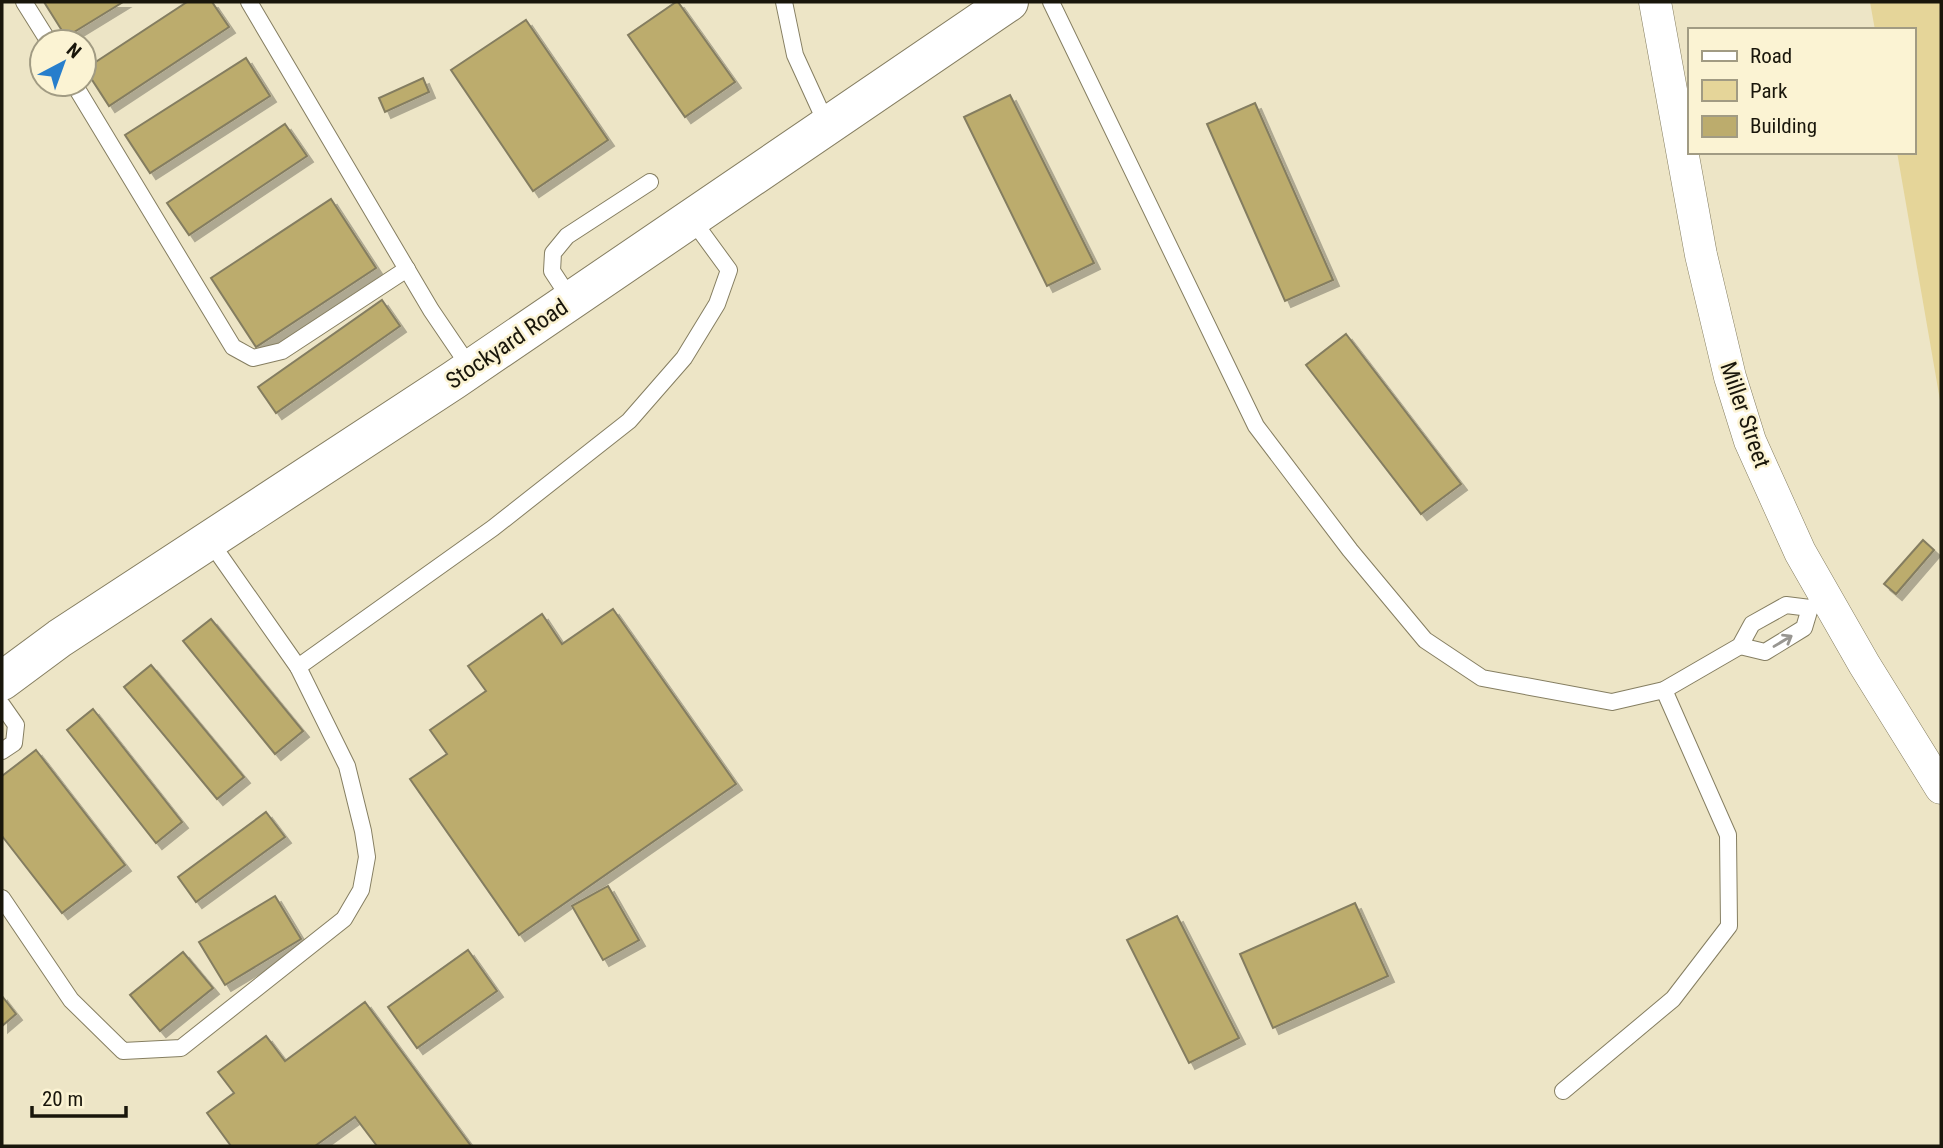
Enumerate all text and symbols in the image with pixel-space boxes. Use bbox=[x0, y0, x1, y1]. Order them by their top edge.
north arrow bbox=[28, 28, 98, 98]
legend bbox=[1688, 28, 1915, 154]
text: N bbox=[62, 38, 86, 63]
text: Road bbox=[1750, 44, 1792, 68]
text: Park bbox=[1750, 79, 1788, 103]
text: Building bbox=[1750, 114, 1817, 138]
street label: Stockyard Road bbox=[441, 293, 573, 395]
street label: Miller Street bbox=[1714, 359, 1776, 471]
one-way arrow bbox=[1772, 634, 1792, 648]
scale bar bbox=[32, 1074, 126, 1118]
text: 20 m bbox=[42, 1087, 83, 1111]

